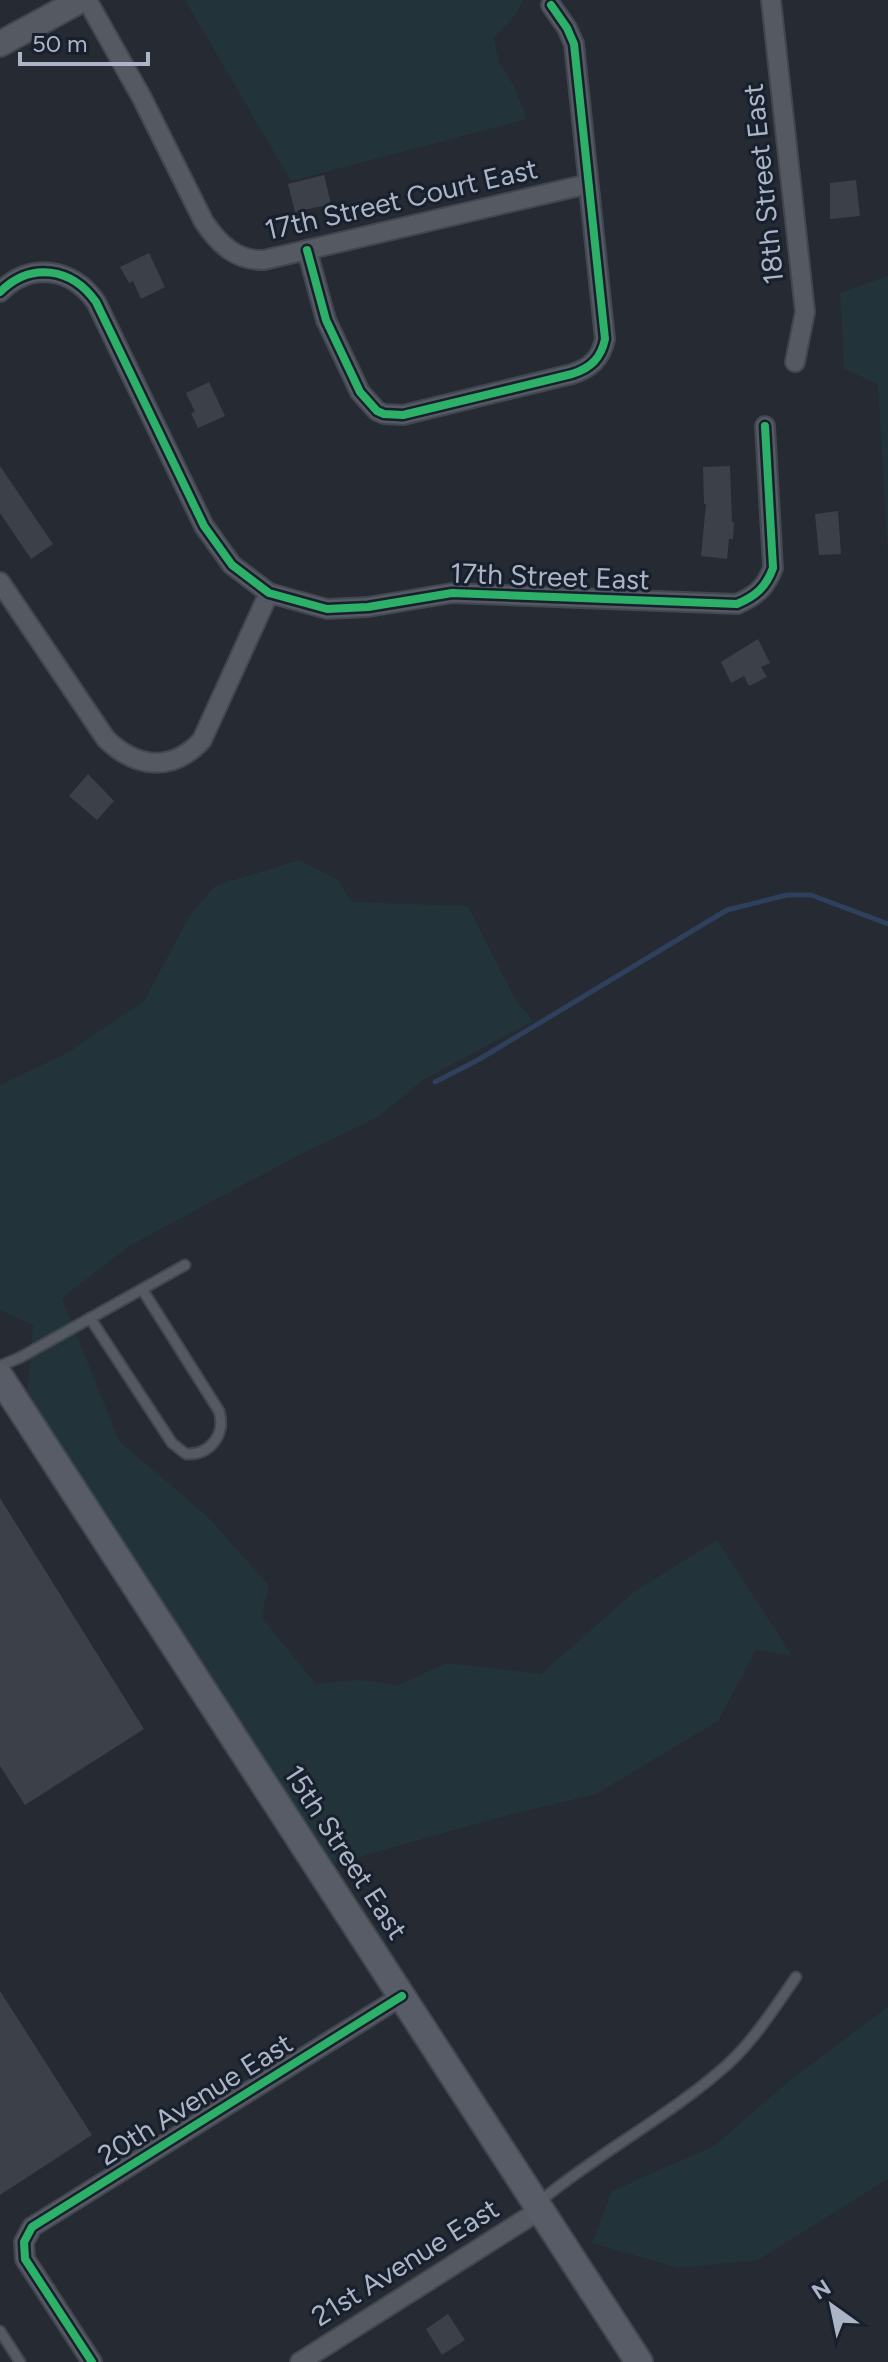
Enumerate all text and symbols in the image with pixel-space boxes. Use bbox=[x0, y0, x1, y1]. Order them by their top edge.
scale bar bbox=[20, 16, 148, 66]
text: 50 m bbox=[32, 29, 88, 58]
street label: 18th Street East bbox=[736, 82, 790, 286]
street label: 17th Street Court East bbox=[261, 151, 541, 247]
street label: 17th Street East bbox=[450, 556, 650, 596]
street label: 15th Street East bbox=[277, 1759, 415, 1945]
street label: 20th Avenue East bbox=[92, 2026, 298, 2172]
street label: 21st Avenue East bbox=[305, 2191, 505, 2333]
north arrow bbox=[792, 2266, 872, 2346]
text: N bbox=[807, 2274, 836, 2306]

